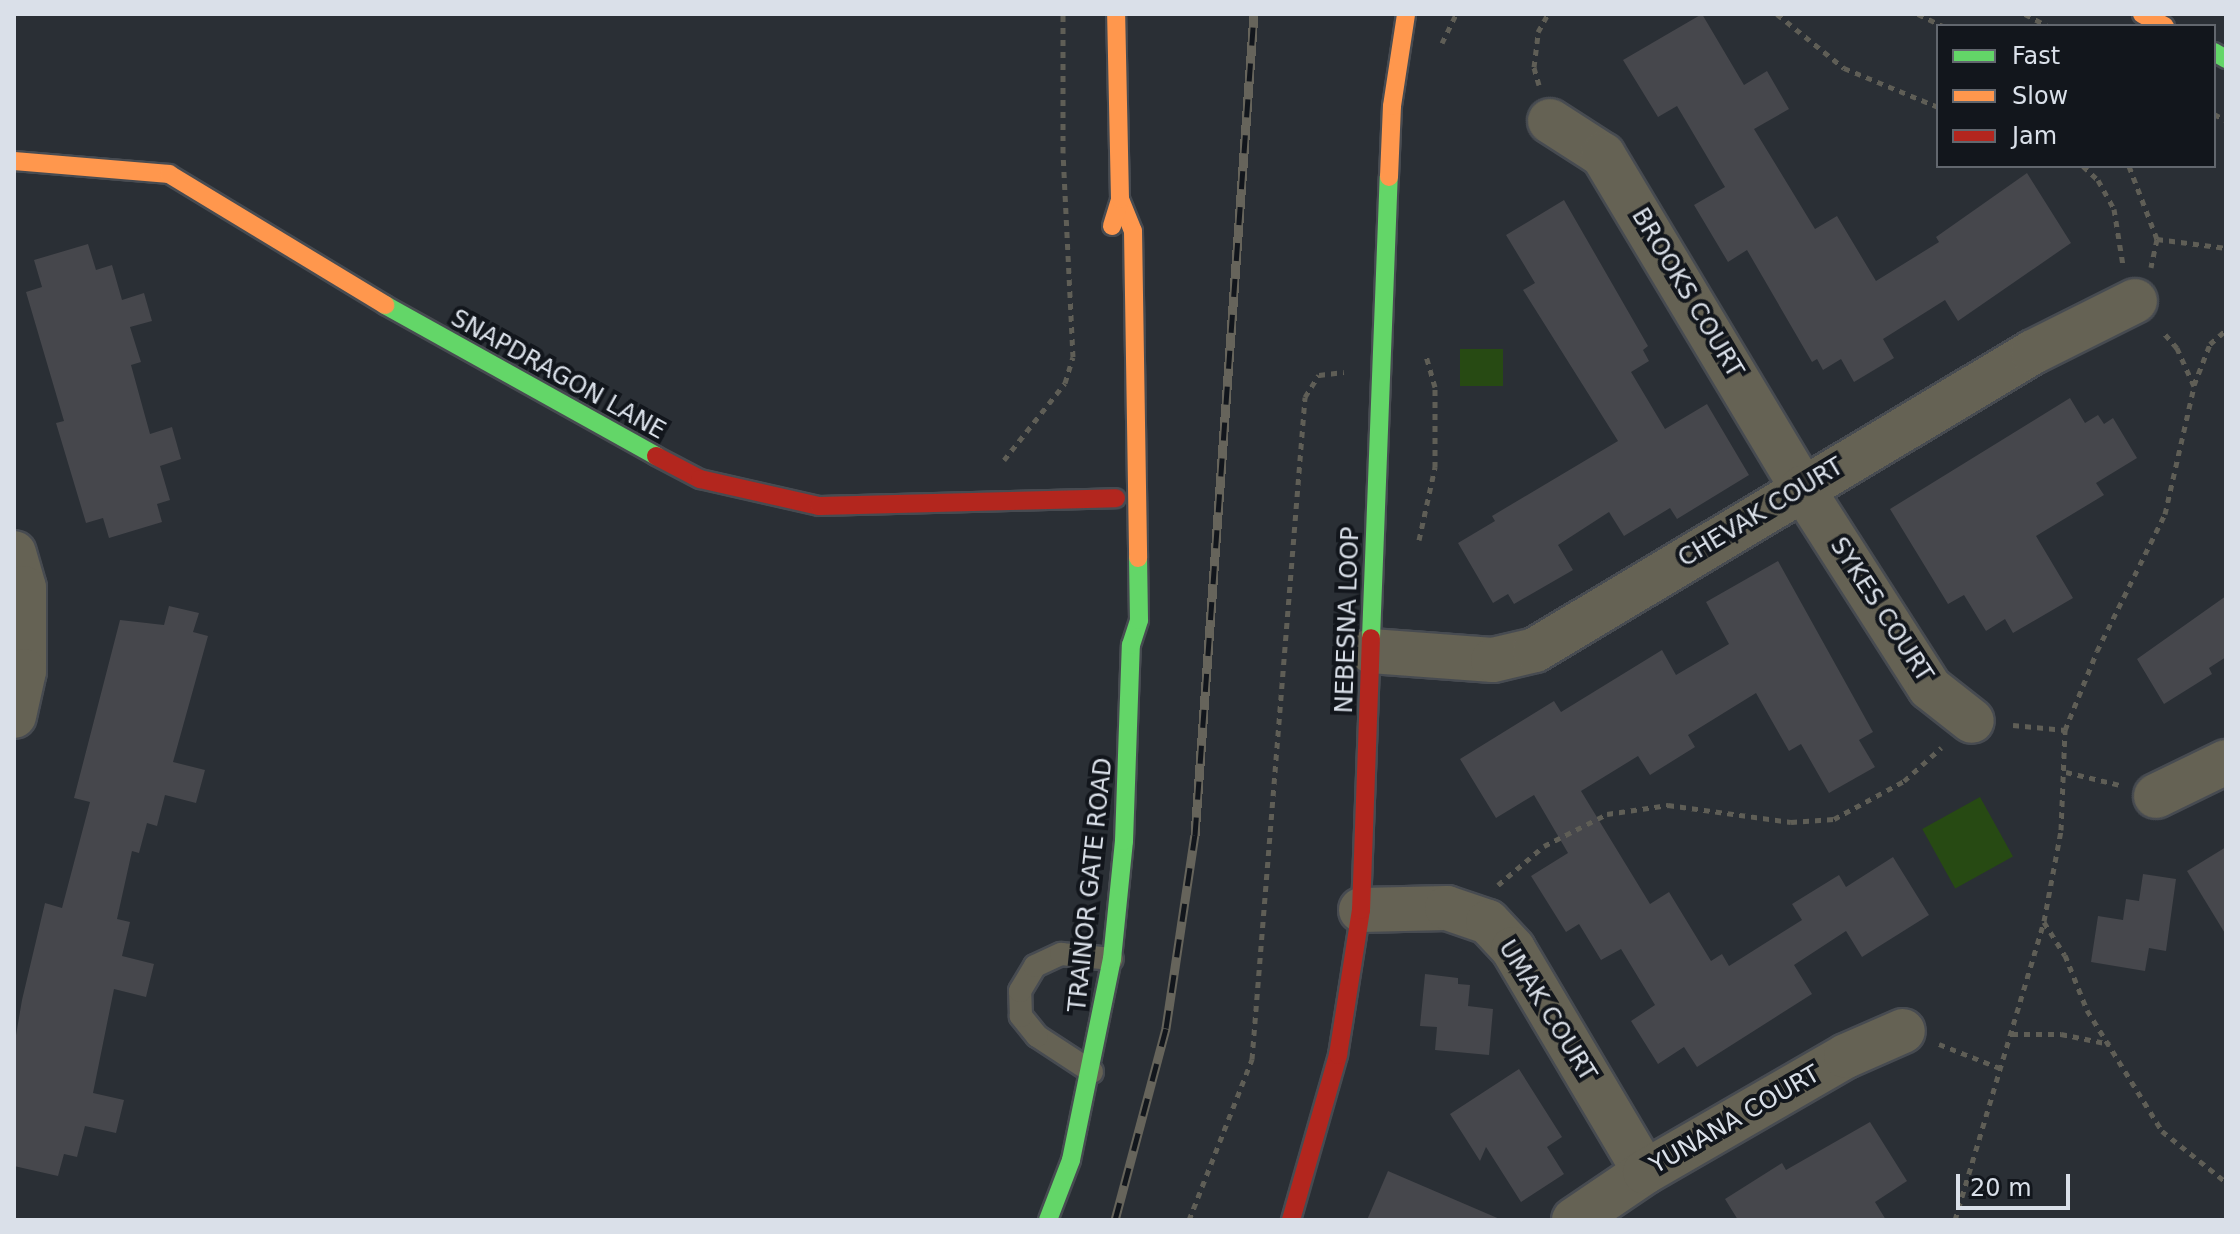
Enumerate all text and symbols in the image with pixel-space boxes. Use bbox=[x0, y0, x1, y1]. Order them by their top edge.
legend bbox=[1936, 24, 2216, 168]
text: Fast bbox=[2012, 42, 2060, 70]
text: Slow bbox=[2012, 82, 2068, 110]
text: Jam bbox=[2012, 122, 2057, 150]
street label: BROOKS COURT bbox=[1625, 203, 1749, 383]
street label: SNAPDRAGON LANE bbox=[446, 304, 670, 446]
street label: CHEVAK COURT bbox=[1673, 452, 1849, 574]
street label: NEBESNA LOOP bbox=[1330, 526, 1366, 714]
street label: SYKES COURT bbox=[1824, 532, 1938, 688]
street label: TRAINOR GATE ROAD bbox=[1063, 756, 1119, 1014]
street label: UMAK COURT bbox=[1492, 935, 1602, 1087]
street label: YUNANA COURT bbox=[1645, 1060, 1825, 1180]
scale bar bbox=[1960, 1158, 2074, 1208]
text: 20 m bbox=[1970, 1174, 2032, 1202]

